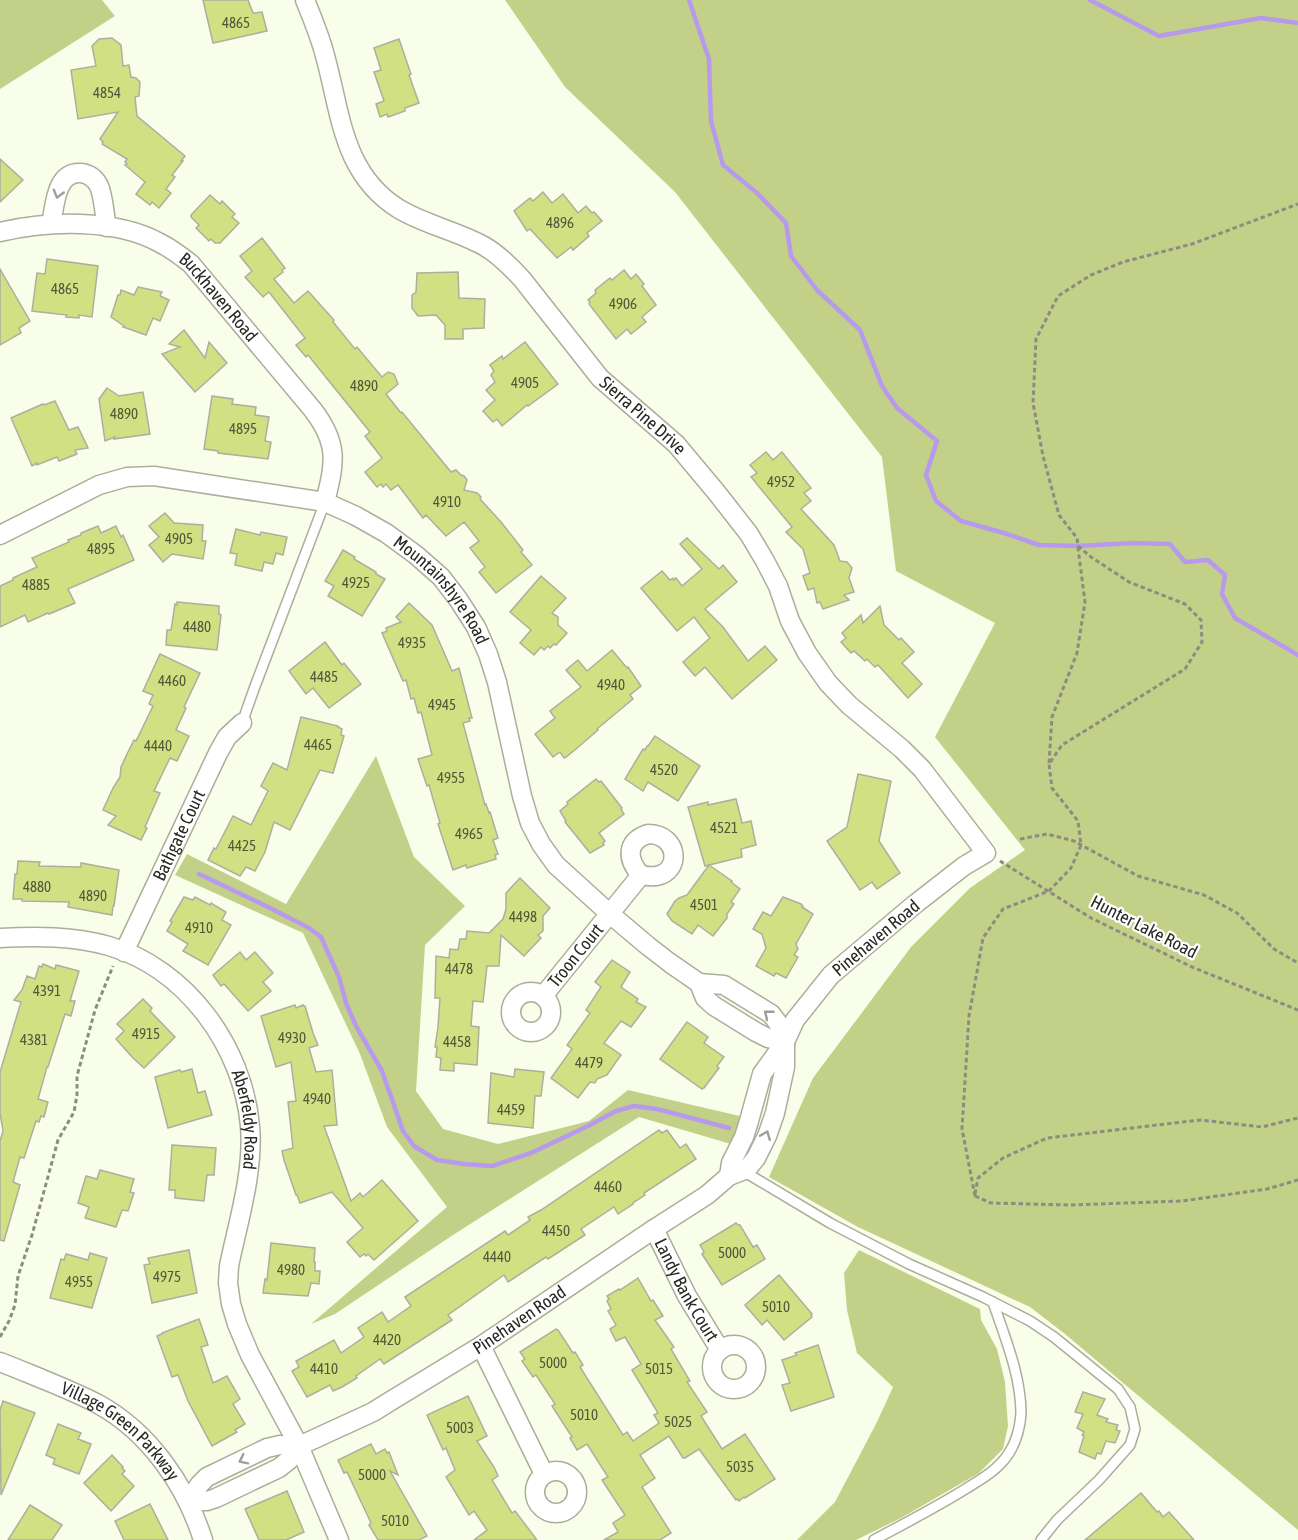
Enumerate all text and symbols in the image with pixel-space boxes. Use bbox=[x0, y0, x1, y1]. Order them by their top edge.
house number: 4865 bbox=[222, 14, 250, 31]
house number: 4854 bbox=[93, 84, 121, 101]
one-way arrow bbox=[53, 188, 65, 199]
house number: 4896 bbox=[546, 214, 574, 231]
street label: Buckhaven Road bbox=[175, 248, 262, 346]
house number: 4865 bbox=[51, 280, 79, 297]
house number: 4906 bbox=[609, 295, 637, 312]
street label: Sierra Pine Drive bbox=[596, 372, 691, 458]
house number: 4905 bbox=[511, 374, 539, 391]
house number: 4890 bbox=[350, 377, 378, 394]
house number: 4890 bbox=[110, 405, 138, 422]
house number: 4895 bbox=[229, 420, 257, 437]
house number: 4952 bbox=[767, 473, 795, 490]
house number: 4910 bbox=[433, 493, 461, 510]
house number: 4905 bbox=[165, 530, 193, 547]
street label: Mountainshyre Road bbox=[390, 531, 493, 647]
house number: 4895 bbox=[87, 540, 115, 557]
house number: 4925 bbox=[342, 574, 370, 591]
house number: 4885 bbox=[22, 576, 50, 593]
house number: 4480 bbox=[183, 618, 211, 635]
house number: 4935 bbox=[398, 634, 426, 651]
house number: 4485 bbox=[310, 668, 338, 685]
house number: 4460 bbox=[158, 672, 186, 689]
house number: 4940 bbox=[597, 676, 625, 693]
house number: 4945 bbox=[428, 696, 456, 713]
house number: 4465 bbox=[304, 736, 332, 753]
house number: 4440 bbox=[144, 737, 172, 754]
house number: 4520 bbox=[650, 761, 678, 778]
house number: 4955 bbox=[437, 769, 465, 786]
street label: Bathgate Court bbox=[148, 786, 209, 884]
house number: 4521 bbox=[710, 819, 738, 836]
house number: 4965 bbox=[455, 825, 483, 842]
house number: 4425 bbox=[228, 837, 256, 854]
house number: 4880 bbox=[23, 878, 51, 895]
house number: 4890 bbox=[79, 887, 107, 904]
street label: Hunter Lake Road bbox=[1087, 891, 1201, 962]
street label: Pinehaven Road bbox=[828, 895, 924, 980]
house number: 4501 bbox=[690, 896, 718, 913]
house number: 4498 bbox=[509, 908, 537, 925]
house number: 4910 bbox=[185, 919, 213, 936]
street label: Troon Court bbox=[543, 919, 607, 991]
house number: 4478 bbox=[445, 960, 473, 977]
house number: 4391 bbox=[33, 982, 61, 999]
one-way arrow bbox=[764, 1010, 775, 1021]
house number: 4915 bbox=[132, 1025, 160, 1042]
house number: 4930 bbox=[278, 1029, 306, 1046]
house number: 4381 bbox=[20, 1031, 48, 1048]
house number: 4458 bbox=[443, 1033, 471, 1050]
house number: 4479 bbox=[575, 1054, 603, 1071]
street label: Aberfeldy Road bbox=[228, 1067, 262, 1171]
house number: 4940 bbox=[303, 1090, 331, 1107]
house number: 4459 bbox=[497, 1101, 525, 1118]
one-way arrow bbox=[759, 1131, 771, 1142]
house number: 4460 bbox=[594, 1178, 622, 1195]
house number: 4450 bbox=[542, 1222, 570, 1239]
street label: Landy Bank Court bbox=[650, 1235, 723, 1345]
house number: 5000 bbox=[718, 1244, 746, 1261]
house number: 4440 bbox=[483, 1248, 511, 1265]
house number: 4980 bbox=[277, 1261, 305, 1278]
house number: 4975 bbox=[153, 1268, 181, 1285]
house number: 4955 bbox=[65, 1273, 93, 1290]
street label: Pinehaven Road bbox=[469, 1281, 570, 1358]
house number: 5010 bbox=[762, 1298, 790, 1315]
house number: 4420 bbox=[373, 1331, 401, 1348]
house number: 5000 bbox=[539, 1354, 567, 1371]
house number: 4410 bbox=[310, 1360, 338, 1377]
house number: 5015 bbox=[645, 1360, 673, 1377]
street label: Village Green Parkway bbox=[58, 1377, 184, 1484]
house number: 5010 bbox=[570, 1406, 598, 1423]
house number: 5025 bbox=[664, 1413, 692, 1430]
house number: 5003 bbox=[446, 1419, 474, 1436]
one-way arrow bbox=[239, 1452, 250, 1464]
house number: 5035 bbox=[726, 1458, 754, 1475]
house number: 5000 bbox=[358, 1466, 386, 1483]
house number: 5010 bbox=[381, 1512, 409, 1529]

